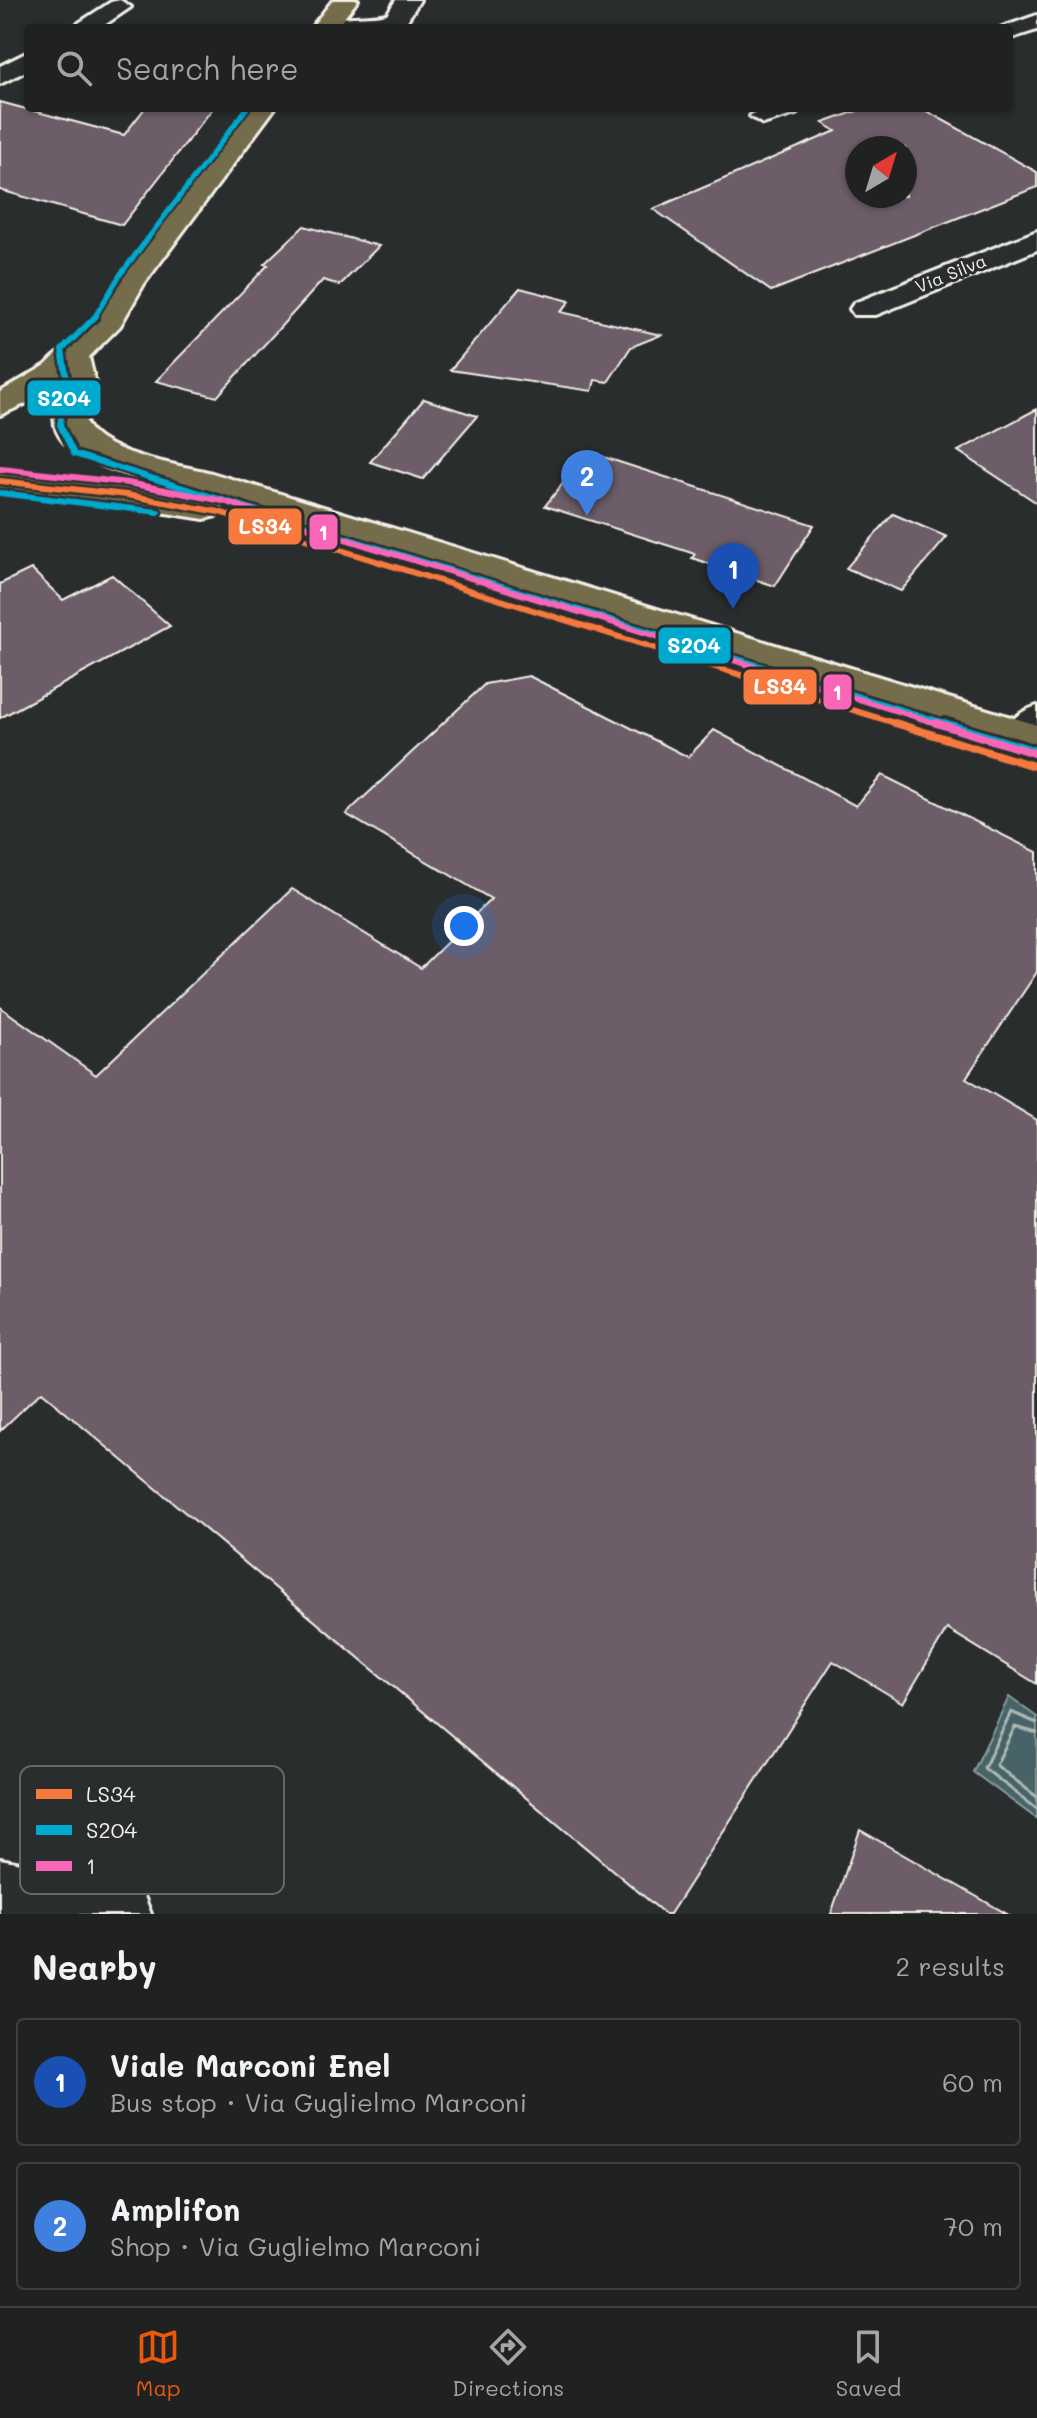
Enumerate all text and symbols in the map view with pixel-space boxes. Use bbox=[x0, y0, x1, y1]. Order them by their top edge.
search box bbox=[24, 24, 1013, 112]
icon: search bbox=[52, 46, 96, 90]
text: Search here bbox=[116, 48, 299, 88]
north arrow bbox=[845, 136, 917, 208]
street label: Via Silva bbox=[911, 248, 990, 298]
line badge: S204 bbox=[26, 379, 102, 417]
text: S204 bbox=[37, 383, 91, 412]
pin: 2 bbox=[561, 450, 613, 516]
line badge: LS34 bbox=[227, 507, 303, 546]
text: LS34 bbox=[238, 511, 292, 540]
line badge: 1 bbox=[308, 513, 339, 551]
text: 1 bbox=[318, 517, 328, 546]
pin: 1 bbox=[707, 543, 759, 609]
line badge: S204 bbox=[657, 626, 732, 665]
text: S204 bbox=[667, 630, 721, 659]
line badge: LS34 bbox=[742, 668, 818, 706]
text: LS34 bbox=[753, 671, 807, 700]
line badge: 1 bbox=[822, 673, 853, 711]
text: 1 bbox=[832, 677, 842, 706]
your location bbox=[444, 906, 484, 946]
legend bbox=[20, 1766, 284, 1894]
text: LS34 bbox=[86, 1779, 136, 1808]
text: S204 bbox=[86, 1815, 137, 1844]
text: 1 bbox=[86, 1851, 96, 1880]
text: Nearby bbox=[32, 1944, 157, 1989]
text: 2 results bbox=[896, 1949, 1005, 1983]
text: Viale Marconi Enel bbox=[110, 2045, 390, 2085]
text: 1 bbox=[54, 2065, 66, 2099]
text: 60 m bbox=[942, 2065, 1003, 2099]
text: Bus stop · Via Guglielmo Marconi bbox=[110, 2085, 527, 2119]
text: Amplifon bbox=[110, 2189, 240, 2229]
text: 2 bbox=[53, 2209, 67, 2243]
text: 70 m bbox=[943, 2209, 1003, 2243]
text: Shop · Via Guglielmo Marconi bbox=[110, 2229, 481, 2263]
tab: Map bbox=[136, 2325, 181, 2402]
tab: Directions bbox=[452, 2325, 564, 2402]
tab: Saved bbox=[836, 2325, 901, 2402]

